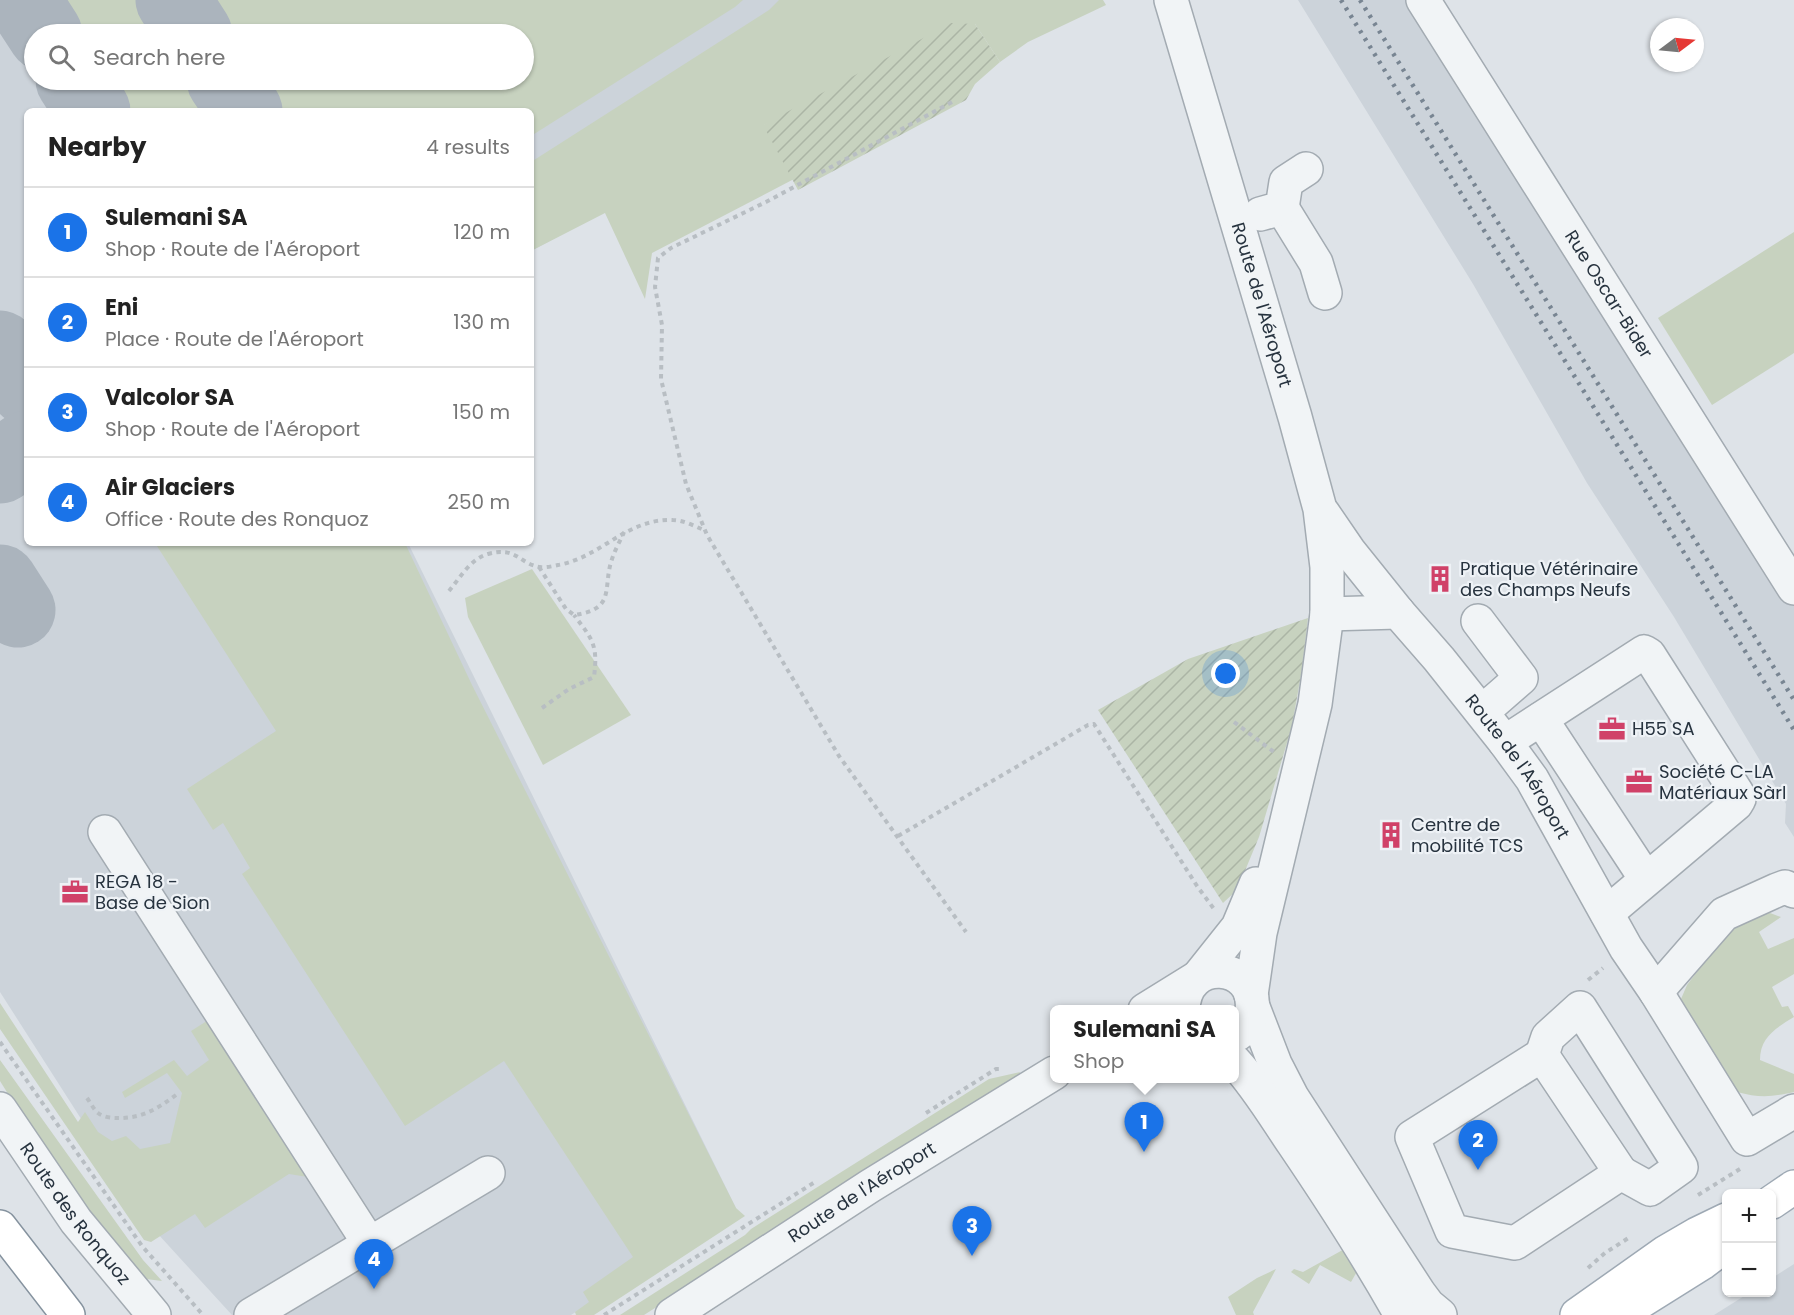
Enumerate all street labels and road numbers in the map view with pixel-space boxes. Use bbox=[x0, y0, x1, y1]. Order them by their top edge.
street label: Route de l'Aéroport bbox=[1226, 219, 1298, 390]
street label: Rue Oscar-Bider bbox=[1559, 225, 1659, 363]
street label: Route de l'Aéroport bbox=[1460, 689, 1576, 843]
street label: Route de l'Aéroport bbox=[783, 1136, 940, 1248]
street label: Route des Ronquoz bbox=[14, 1137, 137, 1290]

